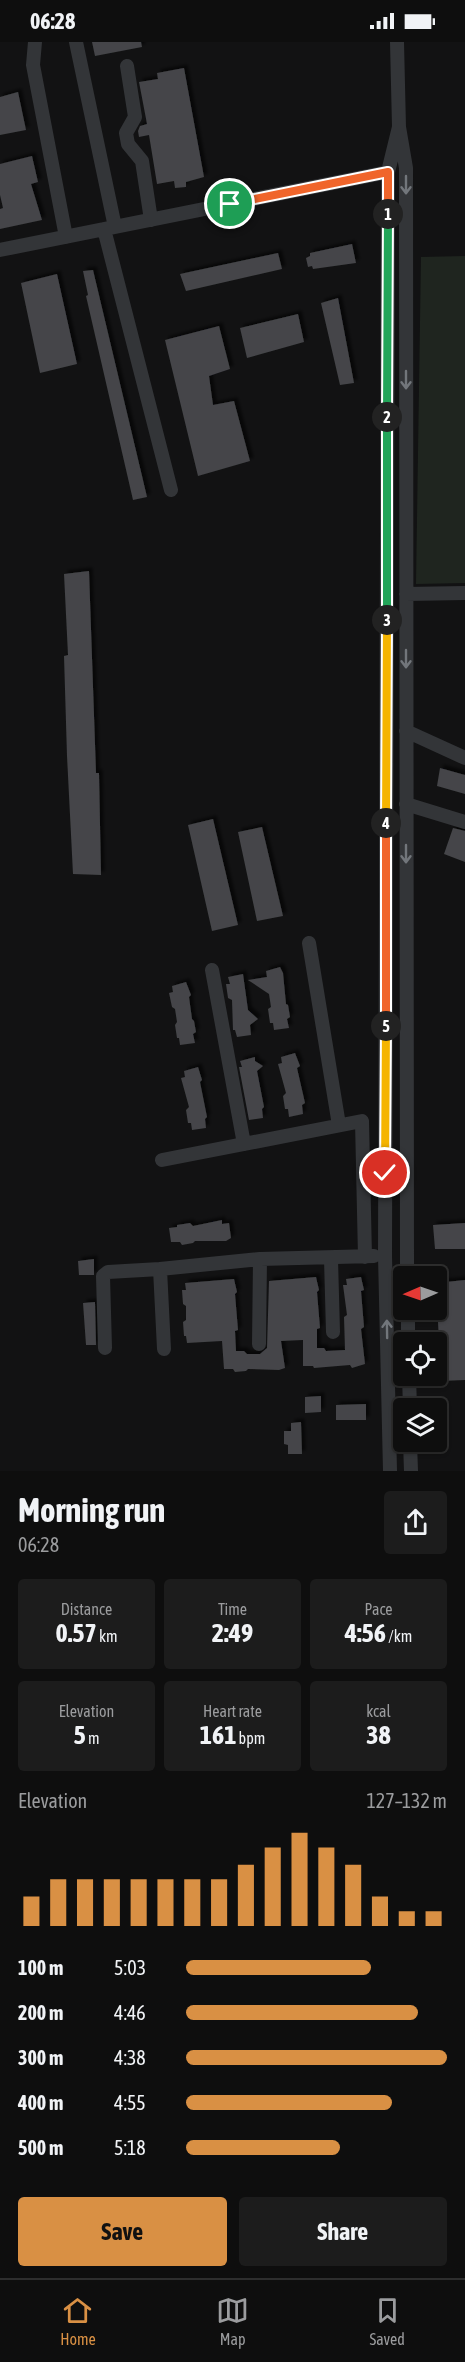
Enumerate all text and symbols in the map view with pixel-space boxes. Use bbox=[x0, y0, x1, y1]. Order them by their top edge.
text: 06:28 bbox=[30, 8, 75, 34]
one-way arrow bbox=[400, 174, 412, 194]
pin bbox=[204, 178, 255, 229]
icon: arrive bbox=[213, 187, 246, 220]
pin: 1 bbox=[373, 199, 403, 229]
text: 1 bbox=[384, 205, 392, 223]
one-way arrow bbox=[400, 369, 412, 389]
pin: 2 bbox=[372, 402, 402, 432]
text: 2 bbox=[383, 408, 391, 426]
pin: 3 bbox=[372, 605, 402, 635]
text: 3 bbox=[383, 611, 391, 629]
one-way arrow bbox=[400, 648, 412, 668]
pin: 4 bbox=[371, 808, 401, 838]
text: 4 bbox=[382, 814, 390, 832]
one-way arrow bbox=[400, 843, 412, 863]
pin: 5 bbox=[371, 1011, 401, 1041]
text: 5 bbox=[382, 1017, 390, 1035]
pin bbox=[359, 1147, 410, 1198]
icon: check bbox=[368, 1156, 401, 1189]
north arrow bbox=[393, 1266, 447, 1320]
map controls bbox=[393, 1266, 447, 1452]
one-way arrow bbox=[381, 1319, 392, 1339]
button: locate bbox=[393, 1332, 447, 1386]
button: layers bbox=[393, 1398, 447, 1452]
text: Morning run bbox=[18, 1491, 165, 1529]
button: share bbox=[384, 1491, 447, 1554]
text: 06:28 bbox=[18, 1533, 59, 1556]
text: Distance bbox=[61, 1600, 112, 1618]
text: Time bbox=[218, 1600, 247, 1618]
text: Pace bbox=[364, 1600, 393, 1618]
text: 0.57 bbox=[55, 1618, 97, 1648]
text: 2:49 bbox=[212, 1618, 253, 1648]
text: 4:56 bbox=[345, 1618, 386, 1648]
text: km bbox=[97, 1627, 118, 1645]
text: /km bbox=[386, 1627, 412, 1645]
text: Elevation bbox=[59, 1702, 114, 1720]
text: Heart rate bbox=[203, 1702, 262, 1720]
text: kcal bbox=[366, 1702, 391, 1720]
text: 5 bbox=[74, 1720, 86, 1750]
text: 161 bbox=[200, 1720, 236, 1750]
text: 38 bbox=[366, 1720, 391, 1750]
text: m bbox=[86, 1729, 99, 1747]
text: bpm bbox=[236, 1729, 265, 1747]
text: Elevation bbox=[18, 1789, 87, 1812]
text: 127–132 m bbox=[366, 1789, 447, 1812]
text: 100 m bbox=[18, 1956, 63, 1979]
text: 5:03 bbox=[114, 1956, 146, 1979]
text: 200 m bbox=[18, 2001, 63, 2024]
text: 4:46 bbox=[114, 2001, 146, 2024]
text: 300 m bbox=[18, 2046, 63, 2069]
text: 4:38 bbox=[114, 2046, 146, 2069]
text: 400 m bbox=[18, 2091, 63, 2114]
text: 4:55 bbox=[114, 2091, 146, 2114]
text: 500 m bbox=[18, 2136, 63, 2159]
text: 5:18 bbox=[114, 2136, 146, 2159]
button: Save bbox=[18, 2197, 227, 2266]
button: Share bbox=[239, 2197, 447, 2266]
tab: Home bbox=[60, 2294, 96, 2348]
tab: Map bbox=[216, 2294, 249, 2348]
tab: Saved bbox=[369, 2294, 405, 2348]

